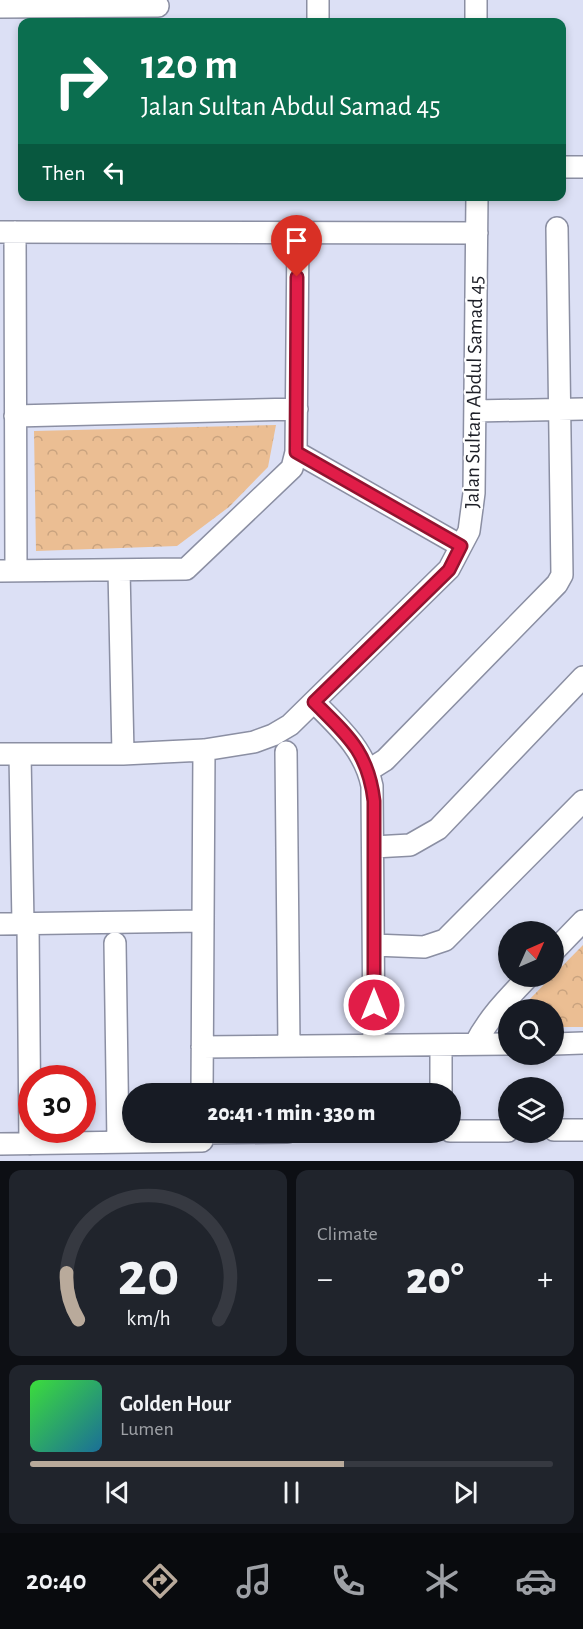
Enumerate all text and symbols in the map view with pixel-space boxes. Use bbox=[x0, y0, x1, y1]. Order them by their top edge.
icon: right bbox=[42, 42, 120, 120]
text: 120 m bbox=[141, 44, 238, 86]
text: Jalan Sultan Abdul Samad 45 bbox=[141, 93, 440, 120]
icon: left bbox=[98, 156, 131, 189]
text: Then bbox=[42, 162, 86, 184]
pin bbox=[271, 215, 322, 277]
icon: arrive bbox=[280, 224, 313, 257]
street label: Jalan Sultan Abdul Samad 45 bbox=[461, 275, 487, 509]
north arrow bbox=[498, 921, 564, 987]
map controls bbox=[498, 921, 564, 1143]
position arrow bbox=[342, 973, 406, 1037]
button: search bbox=[498, 999, 564, 1065]
speed limit sign: 30 bbox=[18, 1065, 96, 1143]
button: layers bbox=[498, 1077, 564, 1143]
text: 20:41 · 1 min · 330 m bbox=[208, 1102, 375, 1124]
text: Climate bbox=[317, 1224, 378, 1244]
text: 20 bbox=[117, 1244, 179, 1306]
text: 20° bbox=[406, 1257, 464, 1302]
text: − bbox=[317, 1263, 333, 1296]
text: + bbox=[537, 1263, 553, 1296]
text: km/h bbox=[126, 1308, 170, 1329]
text: Golden Hour bbox=[120, 1393, 231, 1415]
text: Lumen bbox=[120, 1419, 174, 1439]
icon: previous bbox=[101, 1476, 134, 1509]
icon: pause bbox=[275, 1476, 308, 1509]
icon: next bbox=[449, 1476, 482, 1509]
icon: directions bbox=[139, 1560, 181, 1602]
icon: music bbox=[233, 1560, 275, 1602]
icon: phone bbox=[327, 1560, 369, 1602]
icon: climate bbox=[421, 1560, 463, 1602]
icon: car bbox=[515, 1560, 557, 1602]
text: 20:40 bbox=[26, 1567, 87, 1594]

